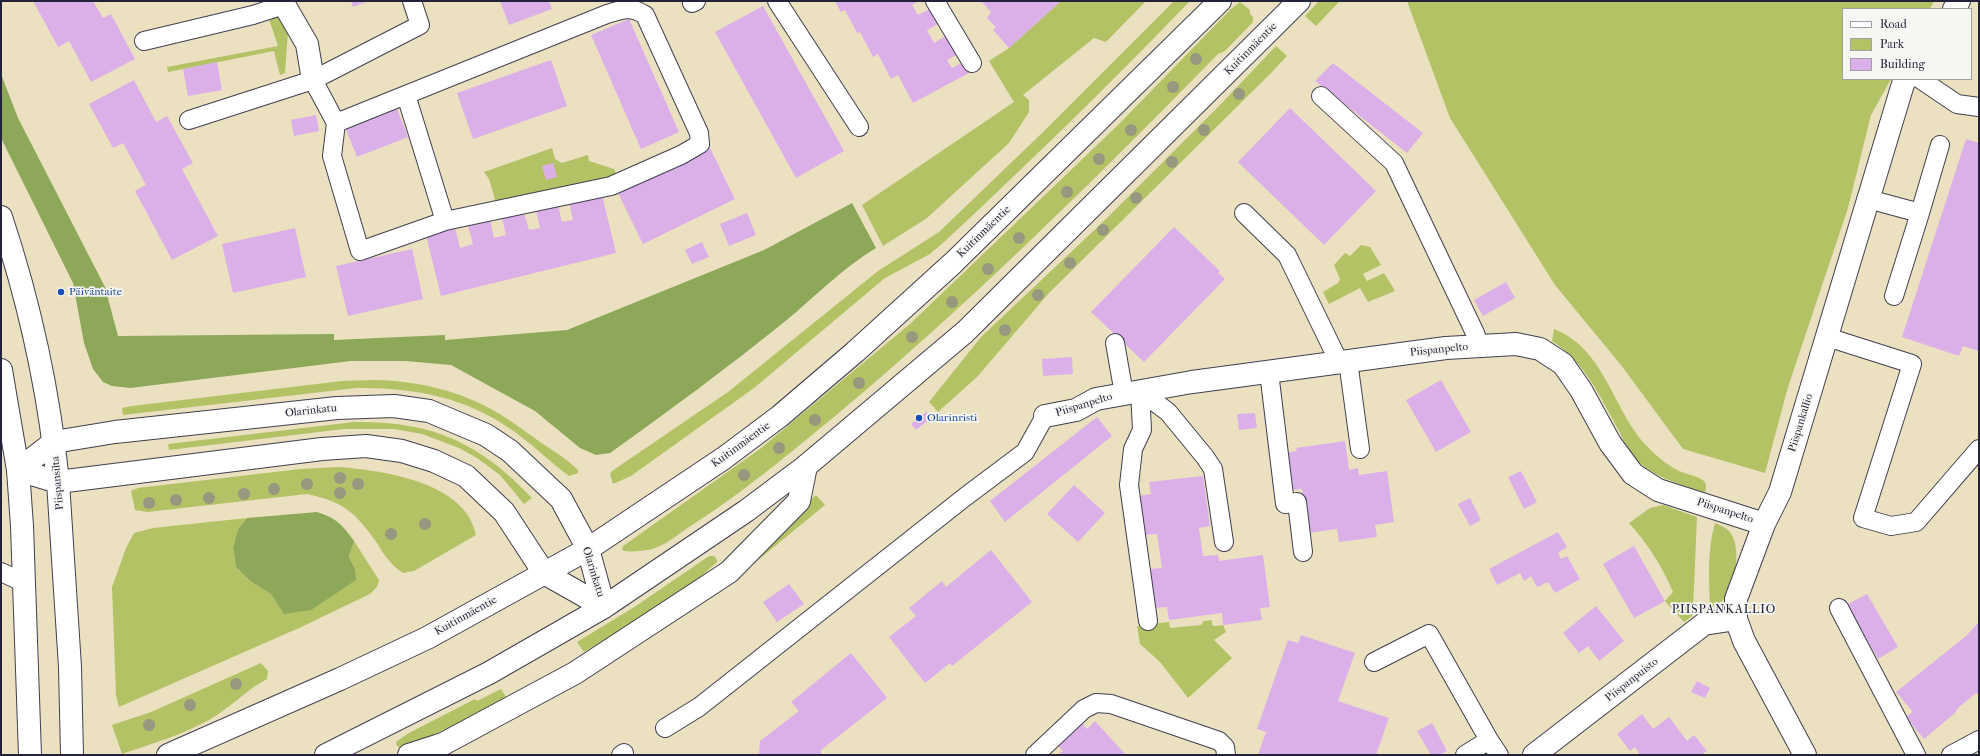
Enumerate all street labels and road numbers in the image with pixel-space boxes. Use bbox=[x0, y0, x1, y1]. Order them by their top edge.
street label: Kuitinmäentie bbox=[1222, 20, 1280, 78]
street label: Kuitinmäentie bbox=[955, 203, 1013, 261]
street label: Piispanpelto bbox=[1409, 340, 1469, 360]
street label: Piispanpelto bbox=[1054, 390, 1114, 420]
street label: Piispankallio bbox=[1786, 392, 1816, 454]
street label: Olarinkatu bbox=[284, 402, 338, 420]
street label: Kuitinmäentie bbox=[709, 419, 773, 471]
street label: Piispansilta bbox=[49, 456, 67, 510]
street label: Piispanpelto bbox=[1695, 496, 1755, 526]
street label: Olarinkatu bbox=[579, 545, 607, 599]
street label: Kuitinmäentie bbox=[433, 593, 499, 639]
street label: Piispanpuisto bbox=[1603, 655, 1661, 705]

